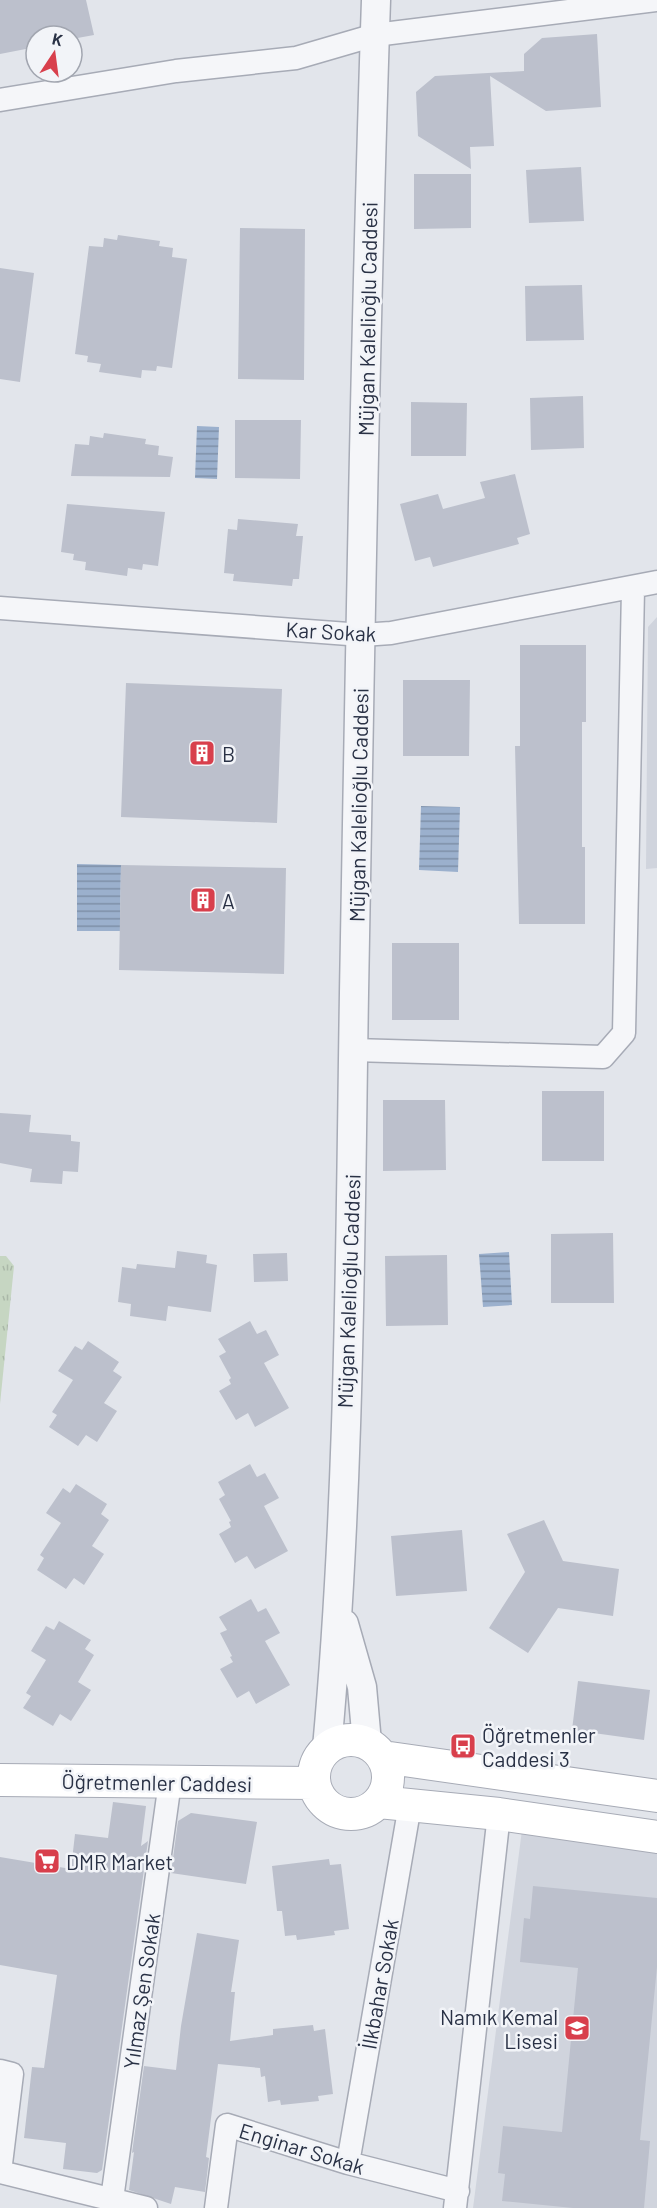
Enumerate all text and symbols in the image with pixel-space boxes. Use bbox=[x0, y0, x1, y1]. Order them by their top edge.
north arrow bbox=[24, 24, 84, 84]
text: K bbox=[50, 29, 65, 49]
street label: Müjgan Kalelioğlu Caddesi bbox=[352, 202, 382, 436]
street label: Kar Sokak bbox=[285, 616, 377, 646]
street label: Müjgan Kalelioğlu Caddesi bbox=[343, 688, 373, 922]
building icon: B bbox=[187, 738, 217, 768]
place label: B bbox=[222, 741, 235, 766]
building icon: A bbox=[188, 885, 218, 915]
place label: A bbox=[222, 888, 235, 913]
street label: Müjgan Kalelioğlu Caddesi bbox=[331, 1173, 365, 1409]
place label: Öğretmenler Caddesi 3 bbox=[482, 1722, 596, 1771]
bus stop icon: Öğretmenler Caddesi 3 bbox=[448, 1731, 478, 1761]
street label: Öğretmenler Caddesi bbox=[61, 1768, 253, 1796]
supermarket icon: DMR Market bbox=[32, 1846, 62, 1876]
place label: DMR Market bbox=[66, 1849, 173, 1874]
street label: Yılmaz Şen Sokak bbox=[118, 1911, 164, 2071]
street label: İlkbahar Sokak bbox=[355, 1917, 403, 2051]
place label: Namık Kemal Lisesi bbox=[440, 2004, 558, 2053]
school or university icon: Namık Kemal Lisesi bbox=[562, 2013, 592, 2043]
street label: Enginar Sokak bbox=[236, 2117, 368, 2179]

